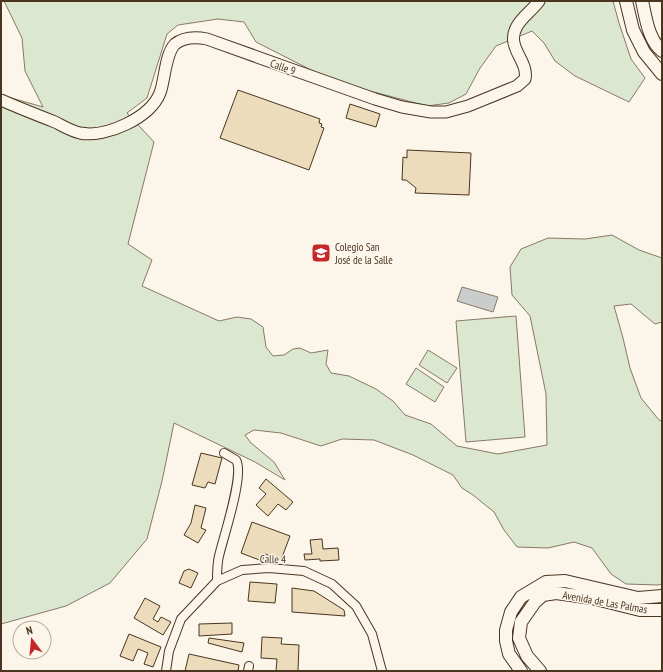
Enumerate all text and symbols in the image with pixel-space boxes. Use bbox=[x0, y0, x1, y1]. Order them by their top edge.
street label: Calle 9 bbox=[268, 56, 298, 78]
place label: Colegio San José de la Salle bbox=[334, 240, 393, 267]
school or university icon: Colegio San José de la Salle bbox=[310, 242, 332, 264]
street label: Calle 4 bbox=[260, 552, 286, 566]
street label: Avenida de Las Palmas bbox=[562, 588, 649, 616]
north arrow bbox=[12, 620, 52, 660]
text: N bbox=[24, 623, 34, 638]

